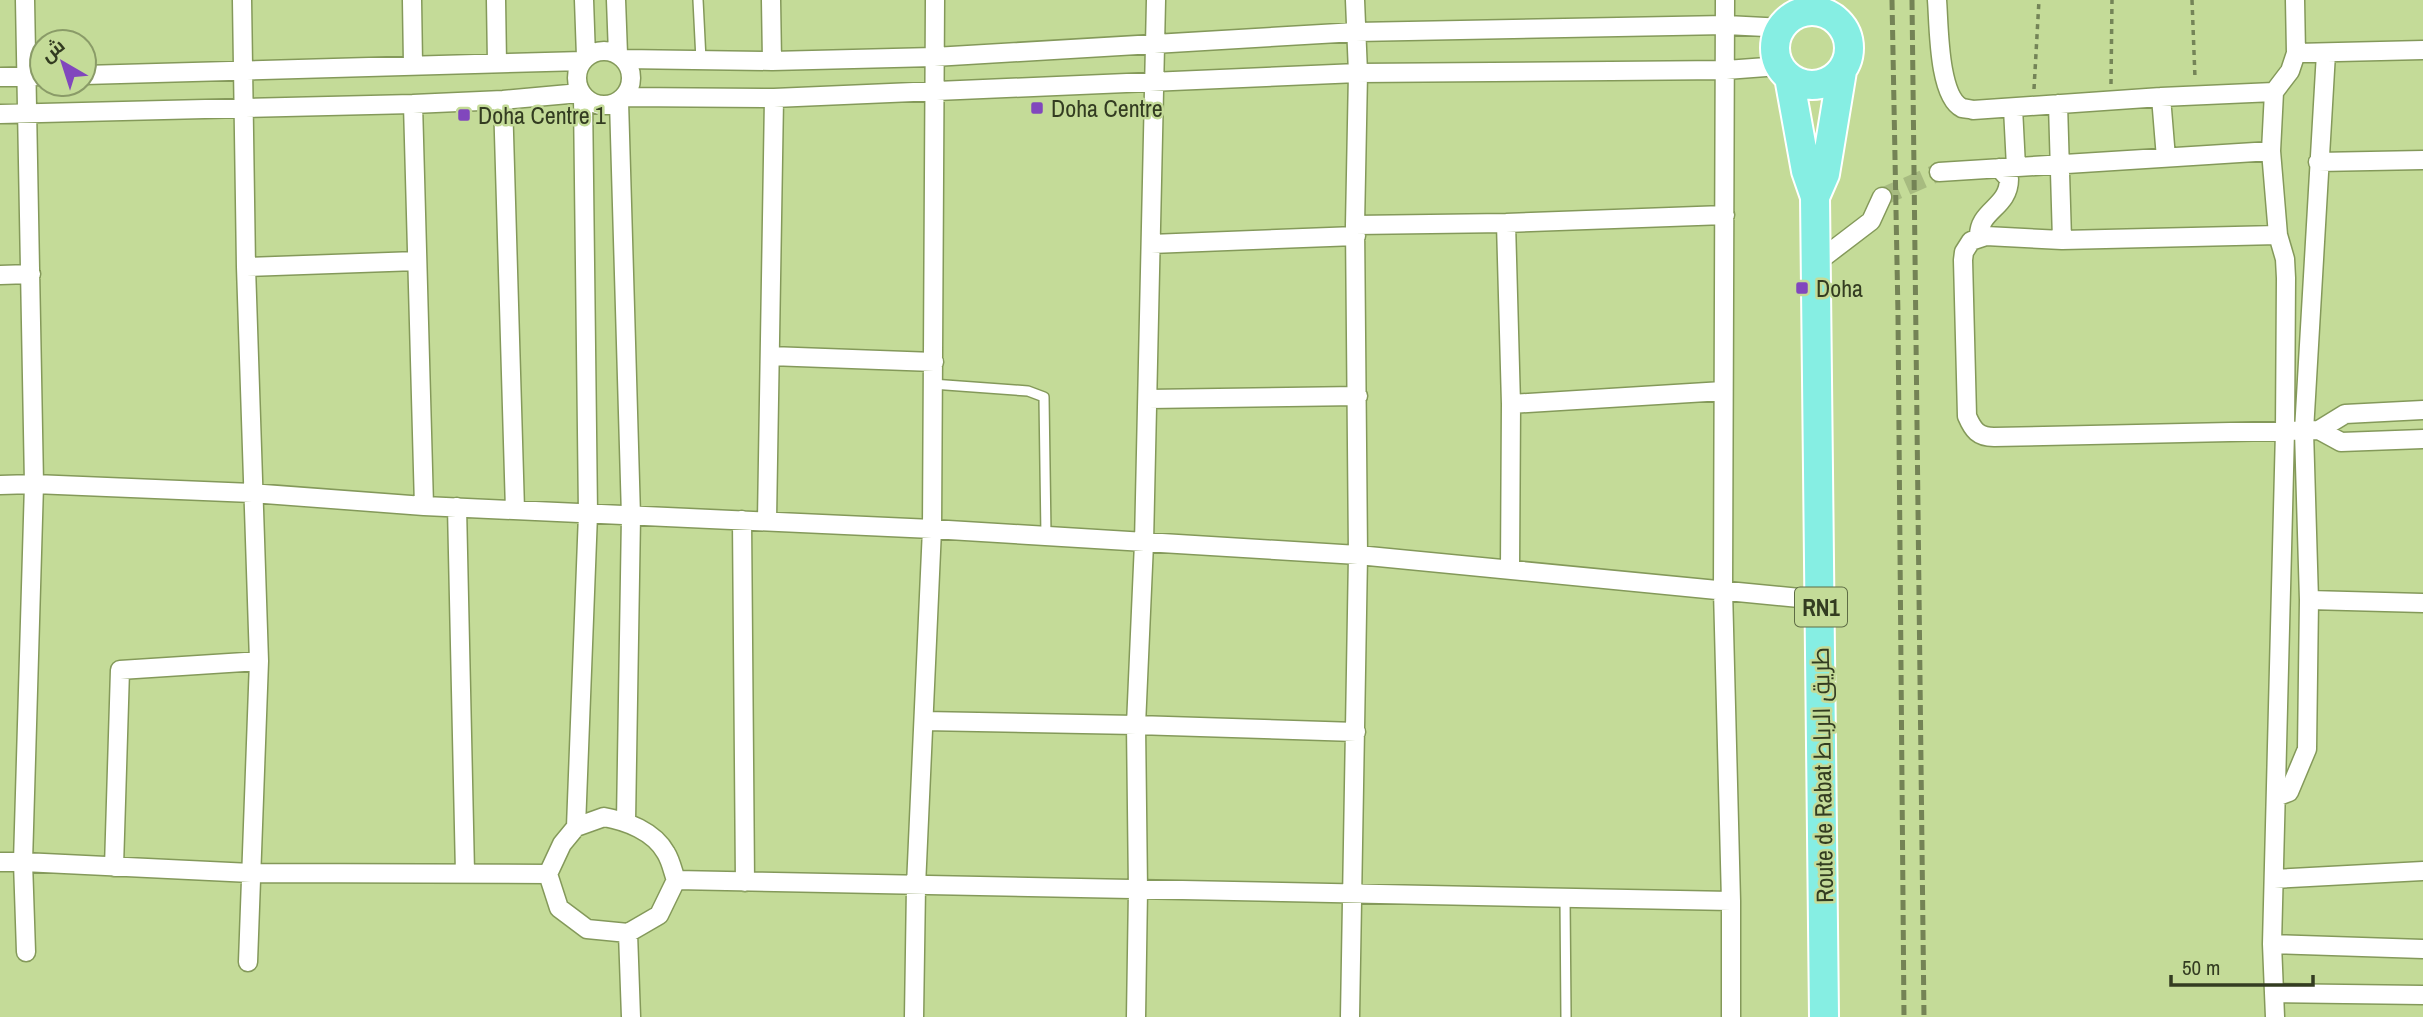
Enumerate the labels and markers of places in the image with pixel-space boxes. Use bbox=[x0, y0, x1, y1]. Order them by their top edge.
place label: Doha Centre bbox=[1051, 92, 1163, 124]
place label: Doha Centre 1 bbox=[478, 99, 606, 131]
marker: Doha Centre bbox=[1029, 100, 1045, 116]
marker: Doha Centre 1 bbox=[456, 107, 472, 123]
place label: Doha bbox=[1816, 272, 1863, 304]
marker: Doha bbox=[1794, 280, 1810, 296]

